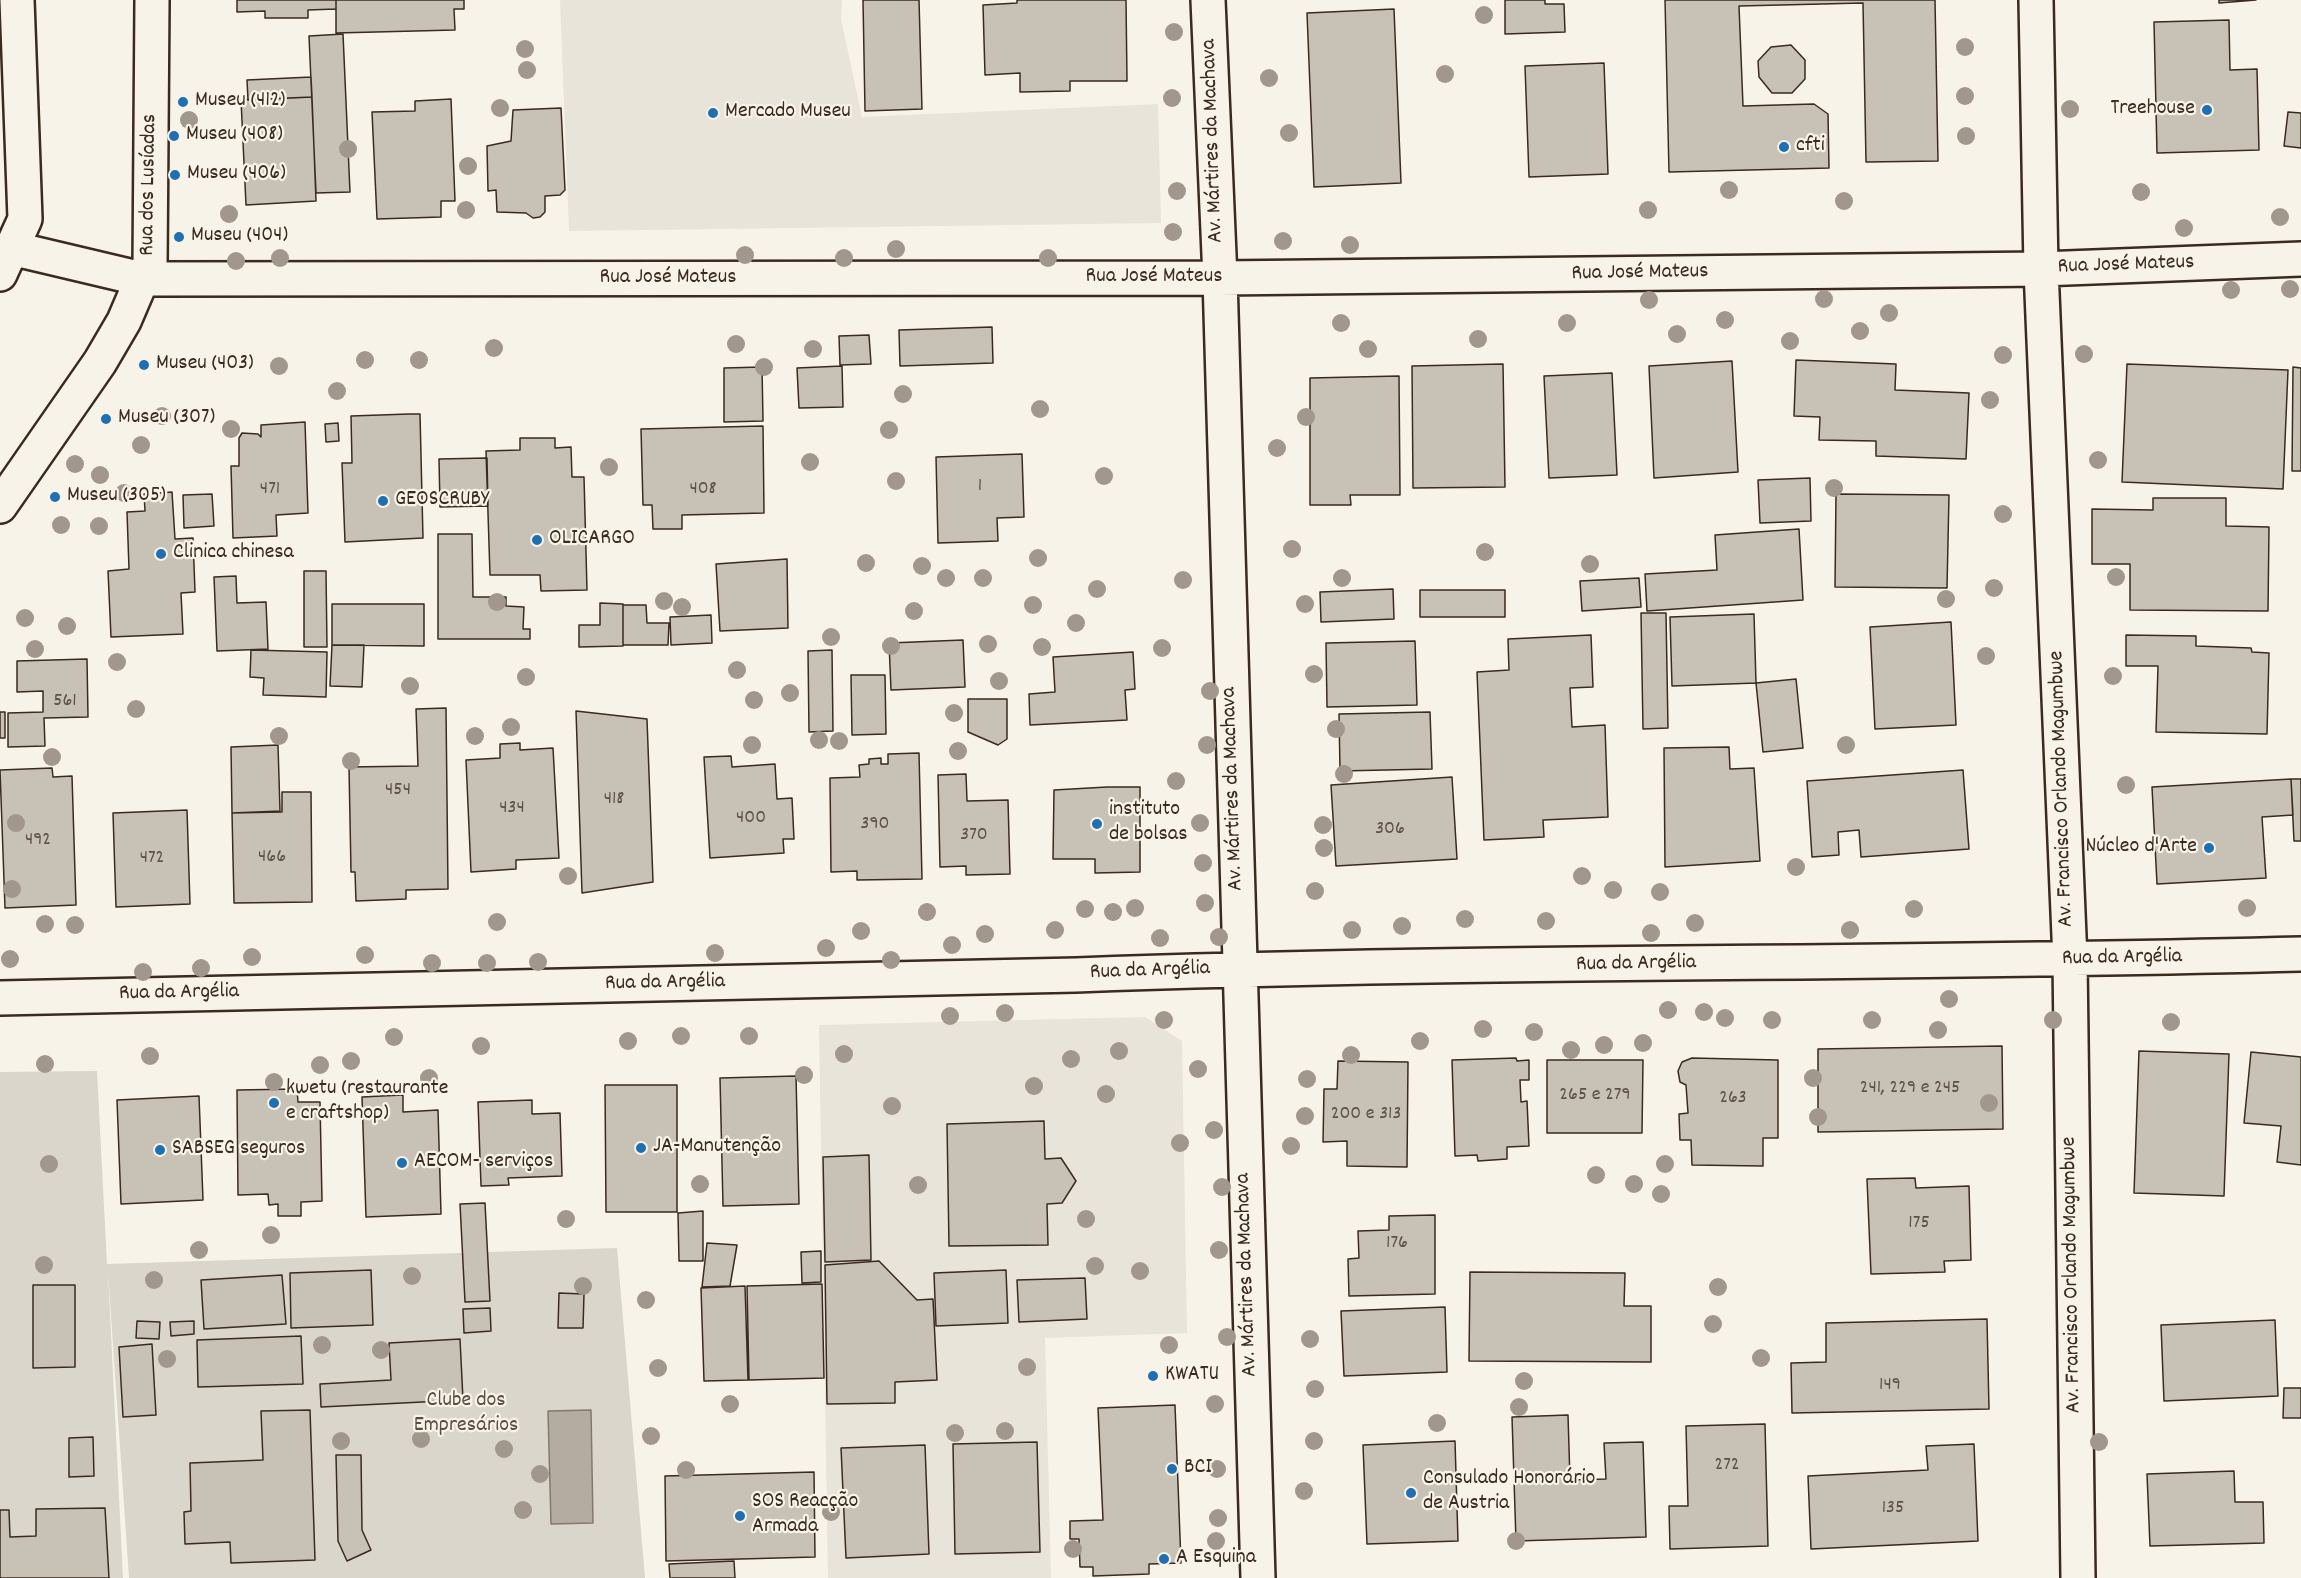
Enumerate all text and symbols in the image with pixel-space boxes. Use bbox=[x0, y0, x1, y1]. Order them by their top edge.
street label: Av. Mártires da Machava bbox=[1197, 39, 1231, 243]
place label: Museu (412) bbox=[195, 89, 285, 115]
marker: Museu (412) bbox=[176, 95, 190, 109]
place label: Treehouse bbox=[2110, 97, 2195, 123]
place label: Mercado Museu bbox=[725, 100, 851, 126]
marker: Treehouse bbox=[2200, 103, 2214, 117]
marker: Mercado Museu bbox=[706, 106, 720, 120]
street label: Rua dos Lusíadas bbox=[136, 114, 164, 256]
place label: Museu (408) bbox=[186, 123, 283, 149]
marker: Museu (408) bbox=[167, 129, 181, 143]
place label: cfti bbox=[1796, 134, 1825, 160]
marker: cfti bbox=[1777, 140, 1791, 154]
place label: Museu (406) bbox=[187, 162, 286, 188]
marker: Museu (406) bbox=[168, 168, 182, 182]
place label: Museu (404) bbox=[191, 224, 288, 250]
marker: Museu (404) bbox=[172, 230, 186, 244]
street label: Rua José Mateus bbox=[2057, 250, 2195, 282]
street label: Rua José Mateus bbox=[1571, 260, 1709, 288]
street label: Rua José Mateus bbox=[1086, 265, 1222, 291]
street label: Rua José Mateus bbox=[600, 266, 736, 292]
place label: Museu (403) bbox=[156, 352, 254, 378]
marker: Museu (403) bbox=[137, 358, 151, 372]
place label: Museu (307) bbox=[118, 406, 215, 432]
marker: Museu (307) bbox=[99, 412, 113, 426]
house number: 1 bbox=[978, 475, 982, 499]
house number: 471 bbox=[260, 478, 280, 502]
house number: 408 bbox=[689, 478, 717, 502]
place label: Museu (305) bbox=[67, 484, 166, 510]
place label: GEOSCRUBY bbox=[395, 488, 489, 514]
marker: Museu (305) bbox=[48, 490, 62, 504]
marker: GEOSCRUBY bbox=[376, 494, 390, 508]
place label: OLICARGO bbox=[549, 527, 635, 553]
marker: OLICARGO bbox=[530, 533, 544, 547]
place label: Clinica chinesa bbox=[173, 541, 294, 567]
marker: Clinica chinesa bbox=[154, 547, 168, 561]
street label: Av. Francisco Orlando Magumbwe bbox=[2045, 650, 2081, 928]
street label: Av. Mártires da Machava bbox=[1217, 687, 1251, 891]
house number: 561 bbox=[53, 690, 77, 714]
house number: 454 bbox=[385, 779, 411, 803]
house number: 418 bbox=[604, 788, 624, 812]
house number: 434 bbox=[499, 797, 525, 821]
place label: instituto de bolsas bbox=[1109, 798, 1187, 849]
house number: 400 bbox=[736, 807, 766, 831]
house number: 390 bbox=[861, 813, 889, 837]
marker: instituto de bolsas bbox=[1090, 817, 1104, 831]
house number: 306 bbox=[1375, 818, 1405, 842]
house number: 370 bbox=[960, 824, 988, 848]
house number: 492 bbox=[25, 829, 51, 853]
place label: Núcleo d'Arte bbox=[2085, 835, 2197, 861]
marker: Núcleo d'Arte bbox=[2202, 841, 2216, 855]
house number: 466 bbox=[258, 846, 286, 870]
house number: 472 bbox=[140, 847, 164, 871]
street label: Rua da Argélia bbox=[2062, 945, 2182, 973]
street label: Rua da Argélia bbox=[1576, 951, 1696, 979]
street label: Rua da Argélia bbox=[1090, 957, 1210, 987]
street label: Rua da Argélia bbox=[605, 970, 725, 998]
street label: Rua da Argélia bbox=[119, 980, 239, 1008]
place label: kwetu (restaurante e craftshop) bbox=[286, 1077, 448, 1128]
house number: 241, 229 e 245 bbox=[1860, 1077, 1960, 1101]
house number: 265 e 279 bbox=[1559, 1084, 1631, 1108]
house number: 263 bbox=[1719, 1087, 1747, 1111]
marker: kwetu (restaurante e craftshop) bbox=[267, 1096, 281, 1110]
house number: 200 e 313 bbox=[1331, 1103, 1401, 1127]
place label: JA-Manutenção bbox=[653, 1135, 781, 1161]
street label: Av. Francisco Orlando Magumbwe bbox=[2057, 1136, 2089, 1414]
place label: SABSEG seguros bbox=[172, 1137, 305, 1163]
marker: JA-Manutenção bbox=[634, 1141, 648, 1155]
marker: SABSEG seguros bbox=[153, 1143, 167, 1157]
place label: AECOM- serviços bbox=[414, 1150, 553, 1176]
marker: AECOM- serviços bbox=[395, 1156, 409, 1170]
street label: Av. Mártires da Machava bbox=[1231, 1173, 1265, 1377]
house number: 175 bbox=[1908, 1212, 1930, 1236]
house number: 176 bbox=[1386, 1232, 1408, 1256]
place label: KWATU bbox=[1165, 1363, 1219, 1389]
marker: KWATU bbox=[1146, 1369, 1160, 1383]
house number: 149 bbox=[1879, 1374, 1901, 1398]
park label: Clube dos Empresários bbox=[414, 1389, 518, 1440]
house number: 272 bbox=[1714, 1454, 1740, 1478]
place label: BCI bbox=[1184, 1456, 1212, 1482]
marker: BCI bbox=[1165, 1462, 1179, 1476]
place label: Consulado Honorário de Austria bbox=[1423, 1467, 1595, 1518]
marker: Consulado Honorário de Austria bbox=[1404, 1486, 1418, 1500]
place label: SOS Reacção Armada bbox=[752, 1490, 858, 1542]
house number: 135 bbox=[1882, 1497, 1904, 1521]
marker: SOS Reacção Armada bbox=[733, 1509, 747, 1523]
place label: A Esquina bbox=[1176, 1546, 1256, 1572]
marker: A Esquina bbox=[1157, 1552, 1171, 1566]

